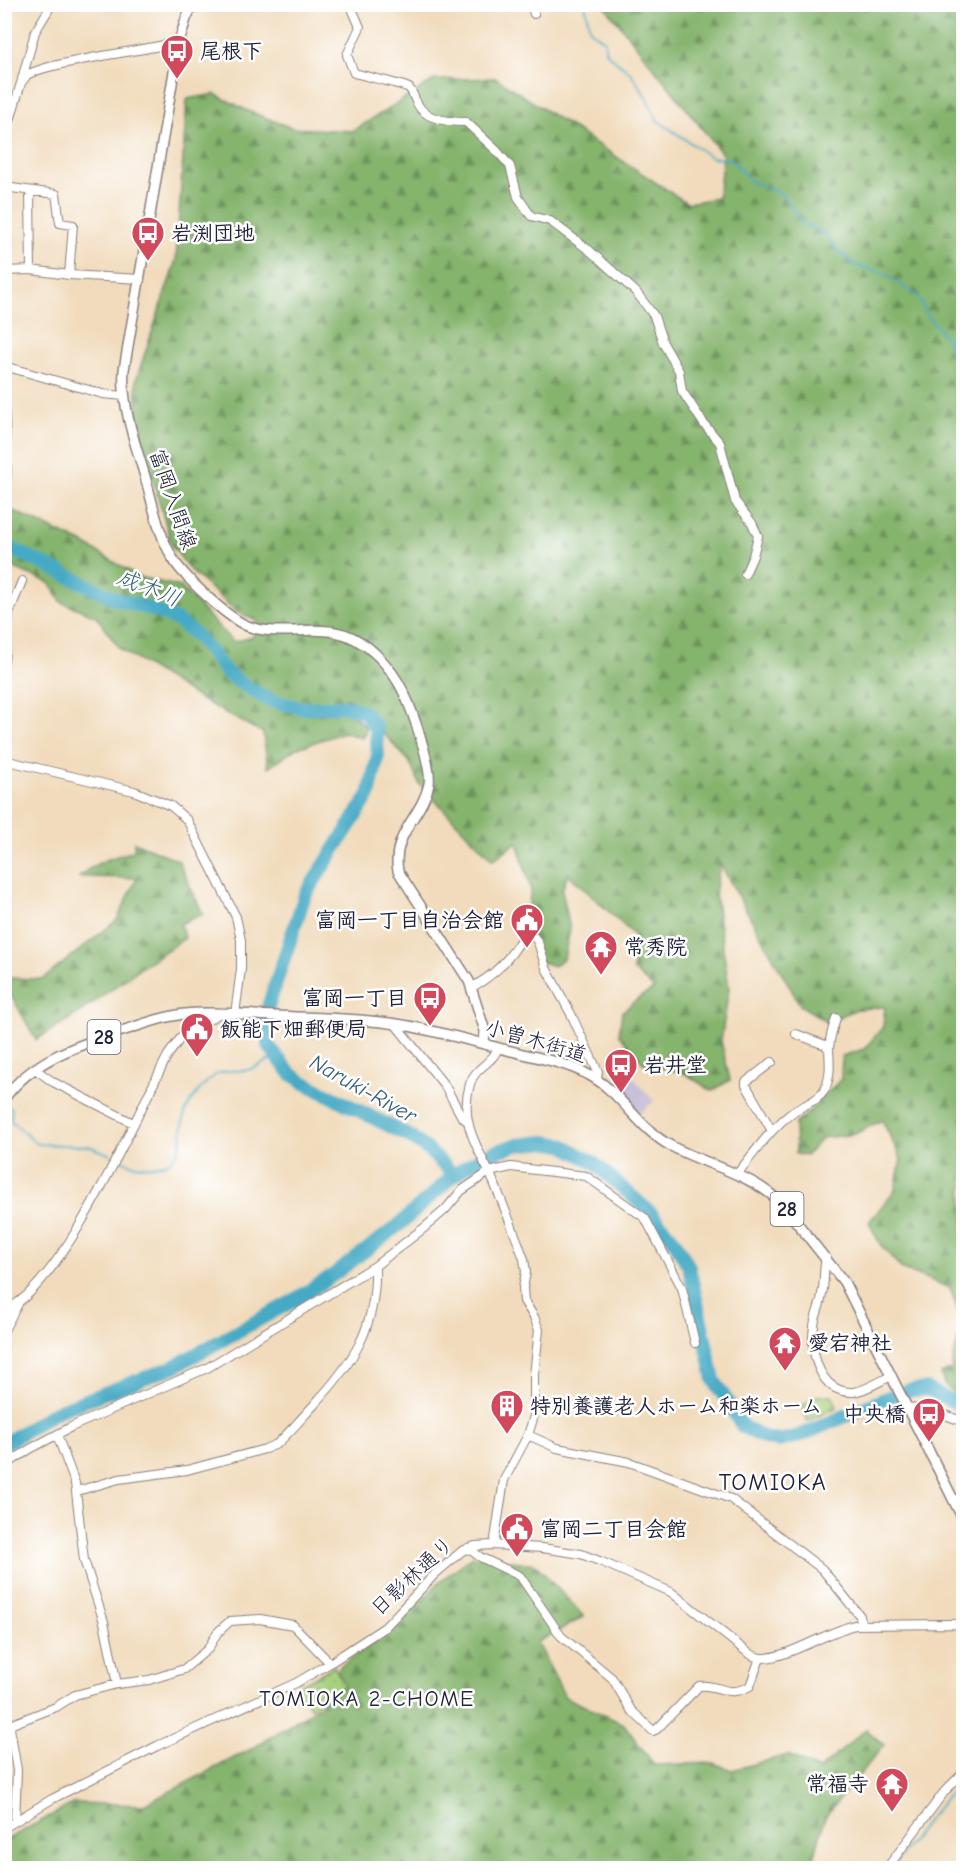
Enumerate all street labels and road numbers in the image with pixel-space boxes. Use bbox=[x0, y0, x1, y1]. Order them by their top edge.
street label: 富岡入間線 bbox=[145, 445, 201, 553]
street label: 小曽木街道 bbox=[482, 1015, 590, 1067]
road number: 28 bbox=[88, 1020, 120, 1054]
road number: 28 bbox=[770, 1192, 804, 1226]
street label: 日影林通り bbox=[365, 1531, 459, 1621]

